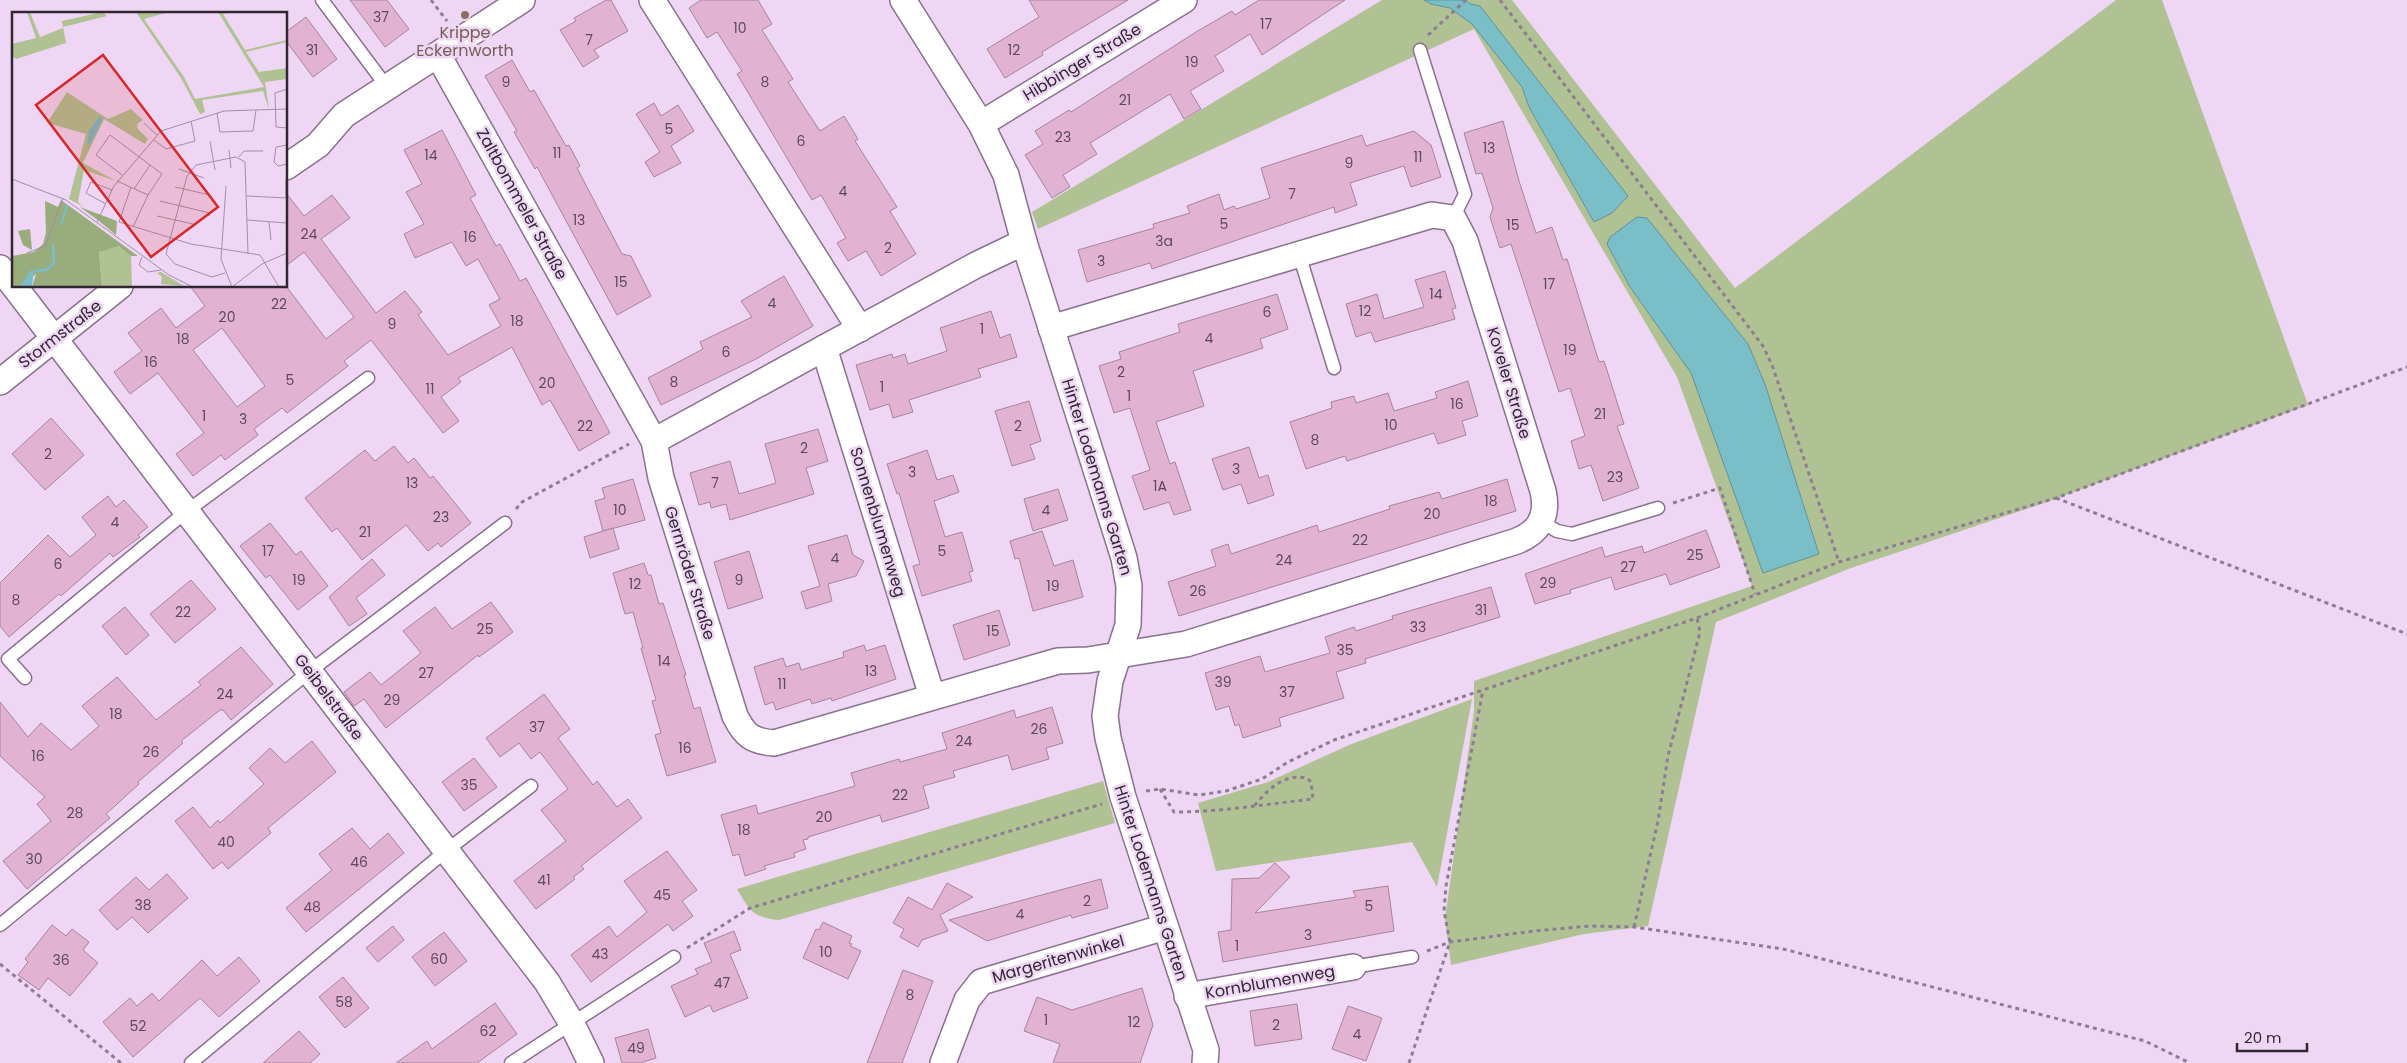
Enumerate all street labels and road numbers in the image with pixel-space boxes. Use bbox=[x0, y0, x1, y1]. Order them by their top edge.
street label: Hibbinger Straße bbox=[1018, 17, 1146, 107]
street label: Zaltbommeler Straße bbox=[471, 124, 573, 284]
street label: Stormstraße bbox=[14, 294, 106, 374]
street label: Koveler Straße bbox=[1481, 324, 1537, 442]
street label: Hinter Lodemanns Garten bbox=[1056, 376, 1138, 578]
street label: Sonnenblumenweg bbox=[844, 444, 912, 600]
street label: Gernröder Straße bbox=[659, 503, 721, 643]
street label: Geibelstraße bbox=[289, 649, 369, 745]
street label: Hinter Lodemanns Garten bbox=[1108, 782, 1194, 984]
street label: Margeritenwinkel bbox=[989, 929, 1127, 989]
street label: Kornblumenweg bbox=[1203, 959, 1337, 1005]

